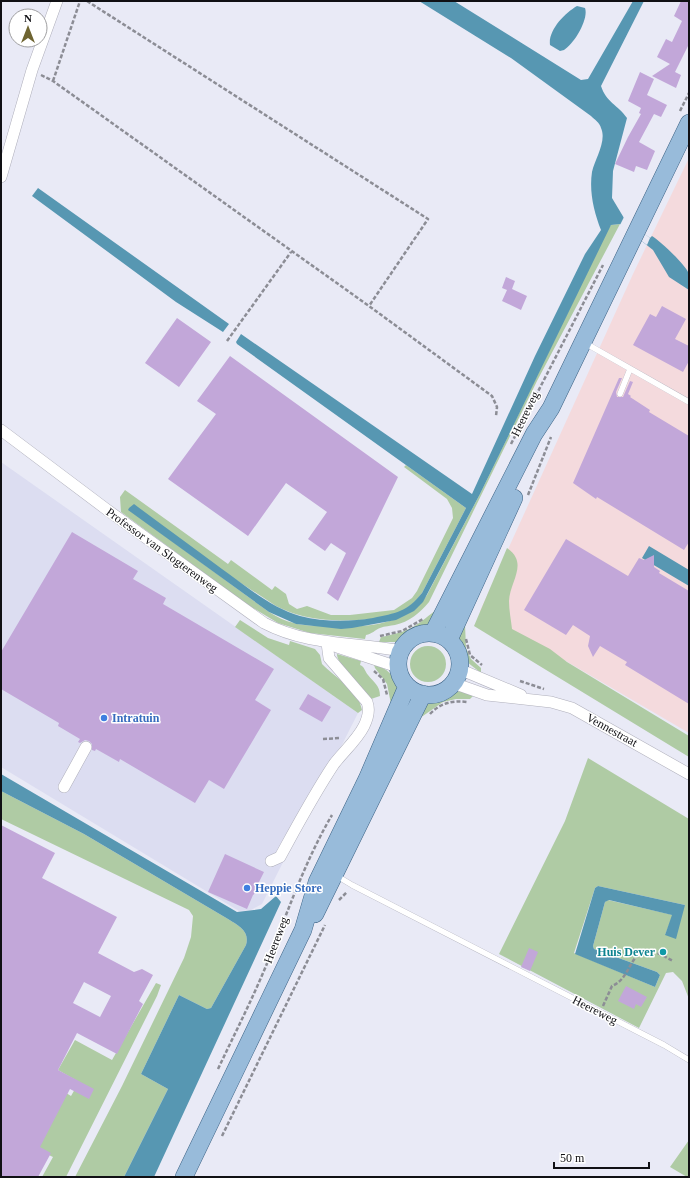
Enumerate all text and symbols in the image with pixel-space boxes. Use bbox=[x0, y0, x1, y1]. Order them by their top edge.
north arrow bbox=[8, 8, 48, 48]
text: N bbox=[24, 12, 32, 24]
street label: Heereweg bbox=[508, 389, 542, 439]
street label: Professor van Slogterenweg bbox=[103, 505, 221, 595]
street label: Vennestraat bbox=[584, 710, 640, 750]
place label: Intratuin bbox=[112, 711, 160, 725]
marker: Intratuin bbox=[99, 713, 109, 723]
place label: Heppie Store bbox=[255, 881, 322, 895]
marker: Heppie Store bbox=[242, 883, 252, 893]
street label: Heereweg bbox=[261, 915, 291, 965]
place label: Huis Dever bbox=[597, 945, 656, 959]
marker: Huis Dever bbox=[658, 947, 668, 957]
street label: Heereweg bbox=[570, 993, 620, 1027]
scale bar bbox=[554, 1144, 649, 1170]
text: 50 m bbox=[560, 1151, 585, 1165]

